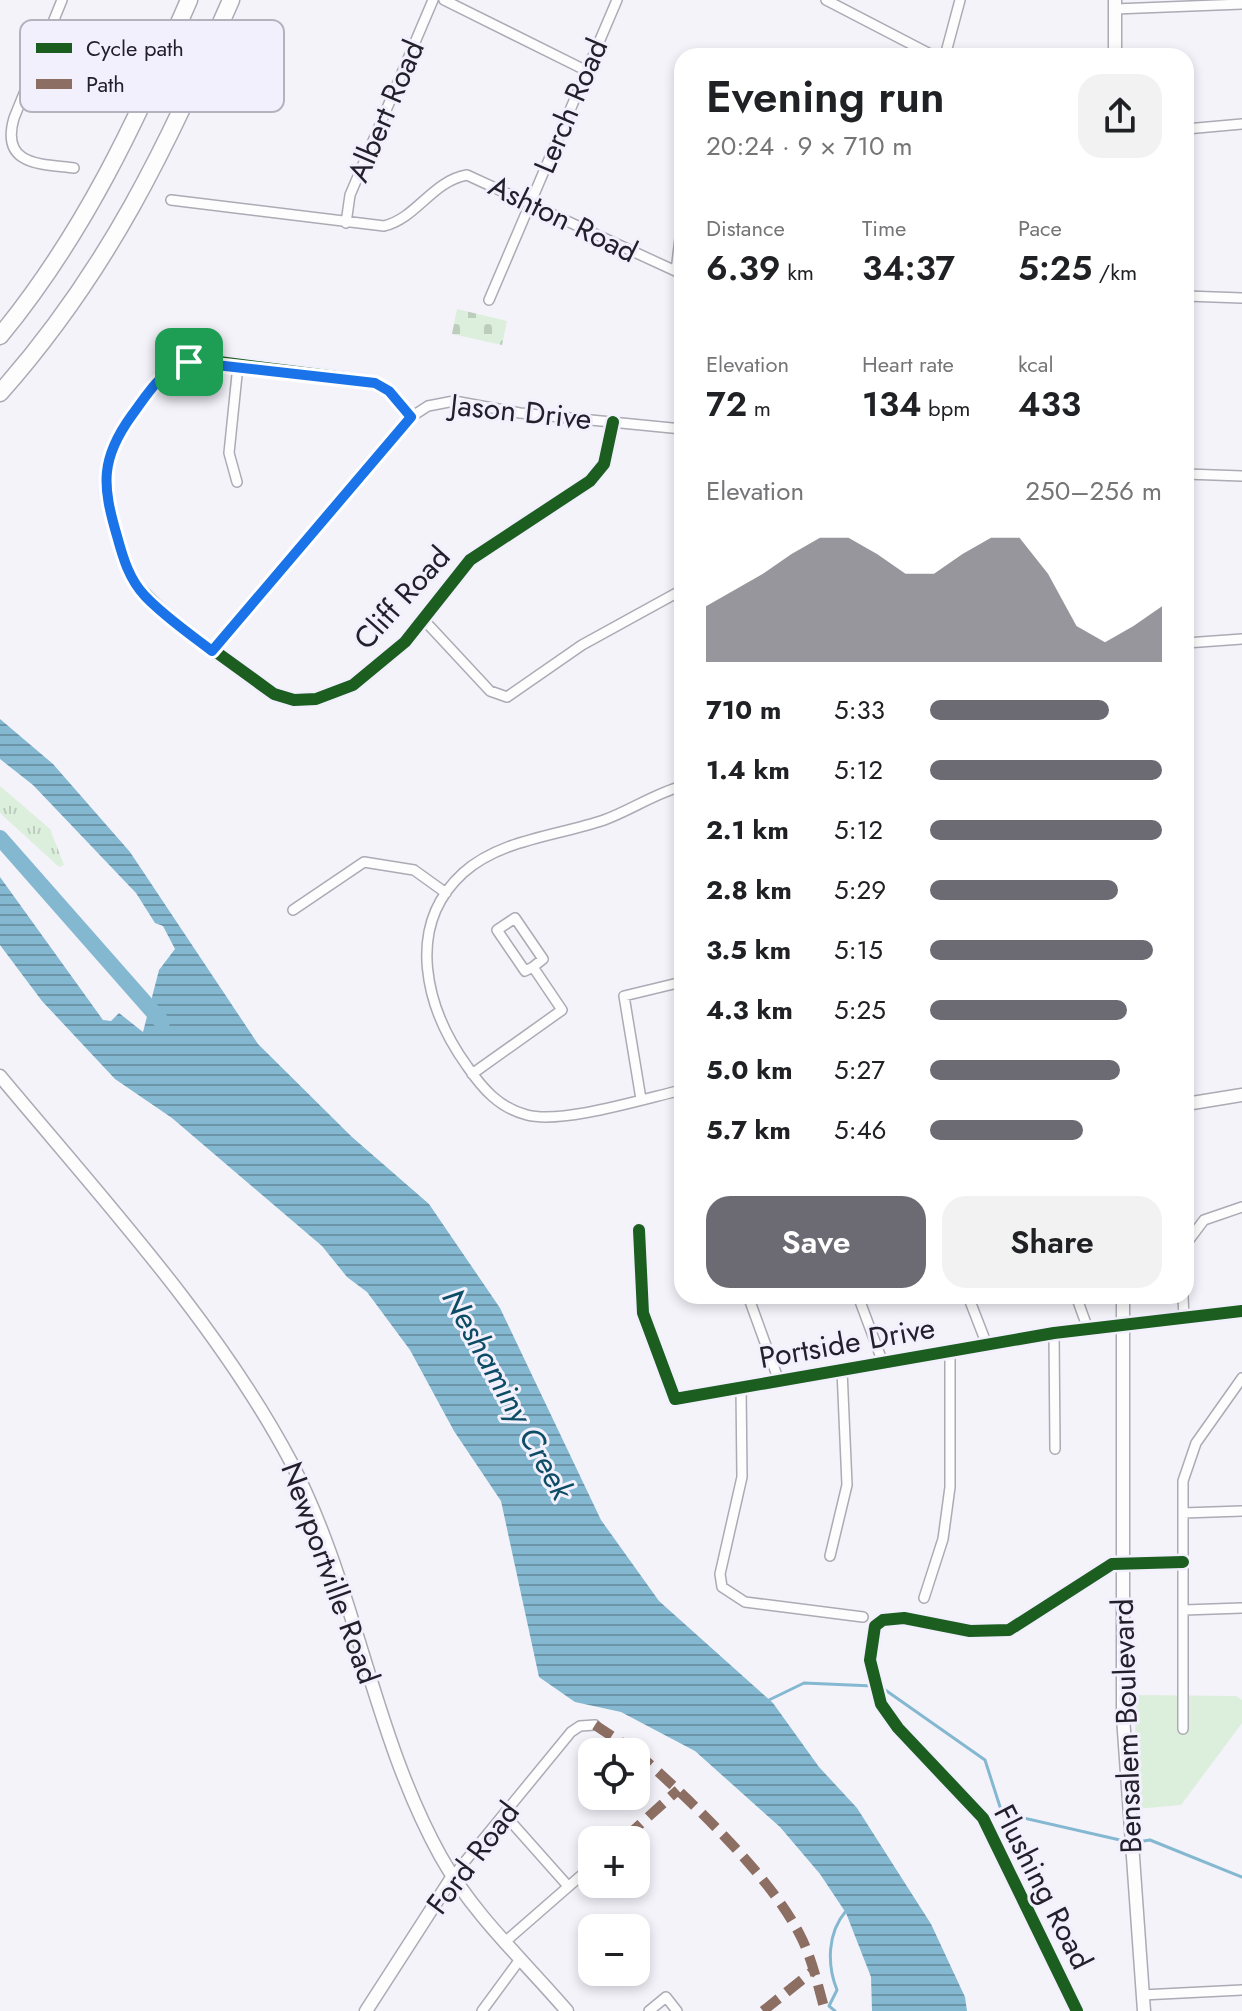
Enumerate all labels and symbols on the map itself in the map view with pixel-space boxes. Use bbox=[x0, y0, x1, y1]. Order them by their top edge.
legend bbox=[20, 20, 284, 112]
text: Cycle path bbox=[86, 32, 184, 64]
street label: Lerch Road bbox=[523, 32, 618, 180]
street label: Albert Road bbox=[336, 33, 435, 188]
text: Path bbox=[86, 68, 125, 100]
street label: Ashton Road bbox=[482, 164, 645, 273]
pin bbox=[155, 328, 223, 396]
street label: Jason Drive bbox=[444, 382, 594, 440]
street label: Cliff Road bbox=[343, 536, 460, 659]
water label: Neshaminy Creek bbox=[431, 1280, 586, 1509]
street label: Portside Drive bbox=[756, 1306, 938, 1379]
street label: Newportville Road bbox=[270, 1456, 391, 1690]
street label: Bensalem Boulevard bbox=[1101, 1598, 1152, 1854]
street label: Ford Road bbox=[416, 1792, 529, 1923]
street label: Flushing Road bbox=[983, 1797, 1103, 1977]

